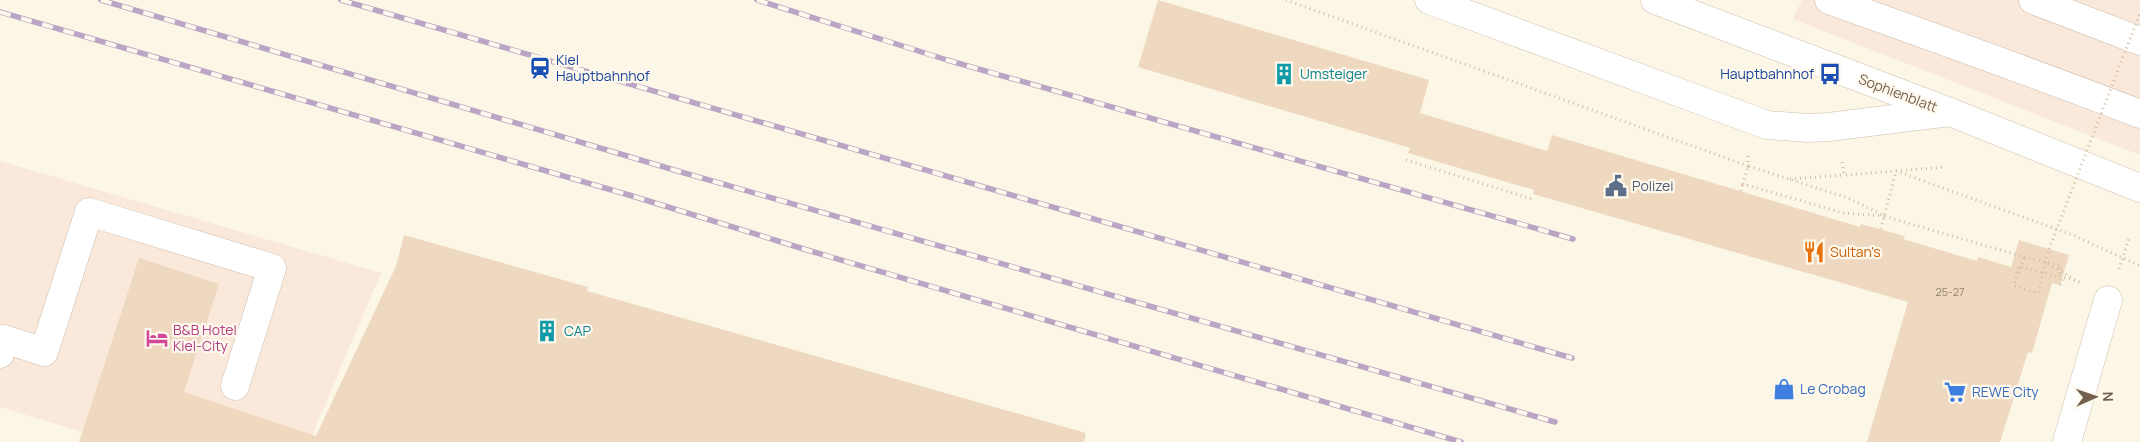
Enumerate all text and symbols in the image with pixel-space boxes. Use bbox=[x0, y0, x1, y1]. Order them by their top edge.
place label: Kiel Hauptbahnhof bbox=[556, 50, 650, 85]
station icon: Kiel Hauptbahnhof bbox=[527, 55, 553, 81]
building icon: Umsteiger bbox=[1271, 61, 1297, 87]
bus stop icon: Hauptbahnhof bbox=[1817, 61, 1843, 87]
place label: Umsteiger bbox=[1300, 64, 1367, 83]
place label: Hauptbahnhof bbox=[1720, 64, 1814, 83]
street label: Sophienblatt bbox=[1856, 69, 1940, 116]
public building icon: Polizei bbox=[1603, 173, 1629, 199]
place label: Polizei bbox=[1632, 176, 1674, 195]
restaurant icon: Sultan's bbox=[1801, 239, 1827, 265]
place label: Sultan's bbox=[1830, 242, 1881, 261]
house number: 25-27 bbox=[1935, 284, 1965, 299]
building icon: CAP bbox=[534, 318, 560, 344]
place label: B&B Hotel Kiel-City bbox=[173, 320, 237, 355]
place label: CAP bbox=[564, 321, 592, 340]
hotel icon: B&B Hotel Kiel-City bbox=[144, 325, 170, 351]
north arrow bbox=[2070, 372, 2120, 422]
shop icon: Le Crobag bbox=[1771, 376, 1797, 402]
place label: Le Crobag bbox=[1800, 379, 1866, 398]
supermarket icon: REWE City bbox=[1942, 379, 1968, 405]
place label: REWE City bbox=[1972, 382, 2039, 401]
text: N bbox=[2099, 391, 2118, 402]

